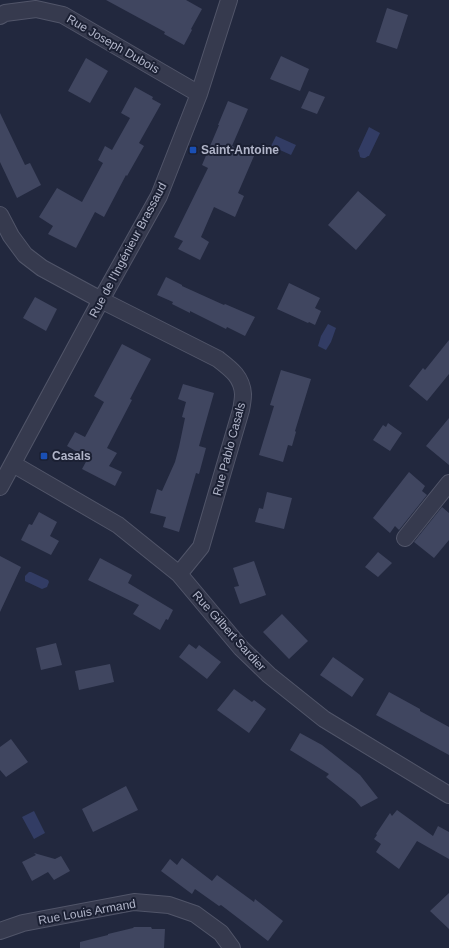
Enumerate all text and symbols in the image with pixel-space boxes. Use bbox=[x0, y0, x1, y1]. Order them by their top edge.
street label: Rue Joseph Dubois bbox=[64, 12, 162, 76]
place label: Saint-Antoine bbox=[201, 143, 279, 157]
marker: Saint-Antoine bbox=[188, 145, 198, 155]
street label: Rue de l'Ingénieur Brassaud bbox=[86, 180, 170, 320]
street label: Rue Pablo Casals bbox=[210, 401, 248, 497]
place label: Casals bbox=[52, 449, 91, 463]
marker: Casals bbox=[39, 451, 49, 461]
street label: Rue Gilbert Sardier bbox=[189, 588, 269, 674]
street label: Rue Louis Armand bbox=[37, 897, 137, 927]

